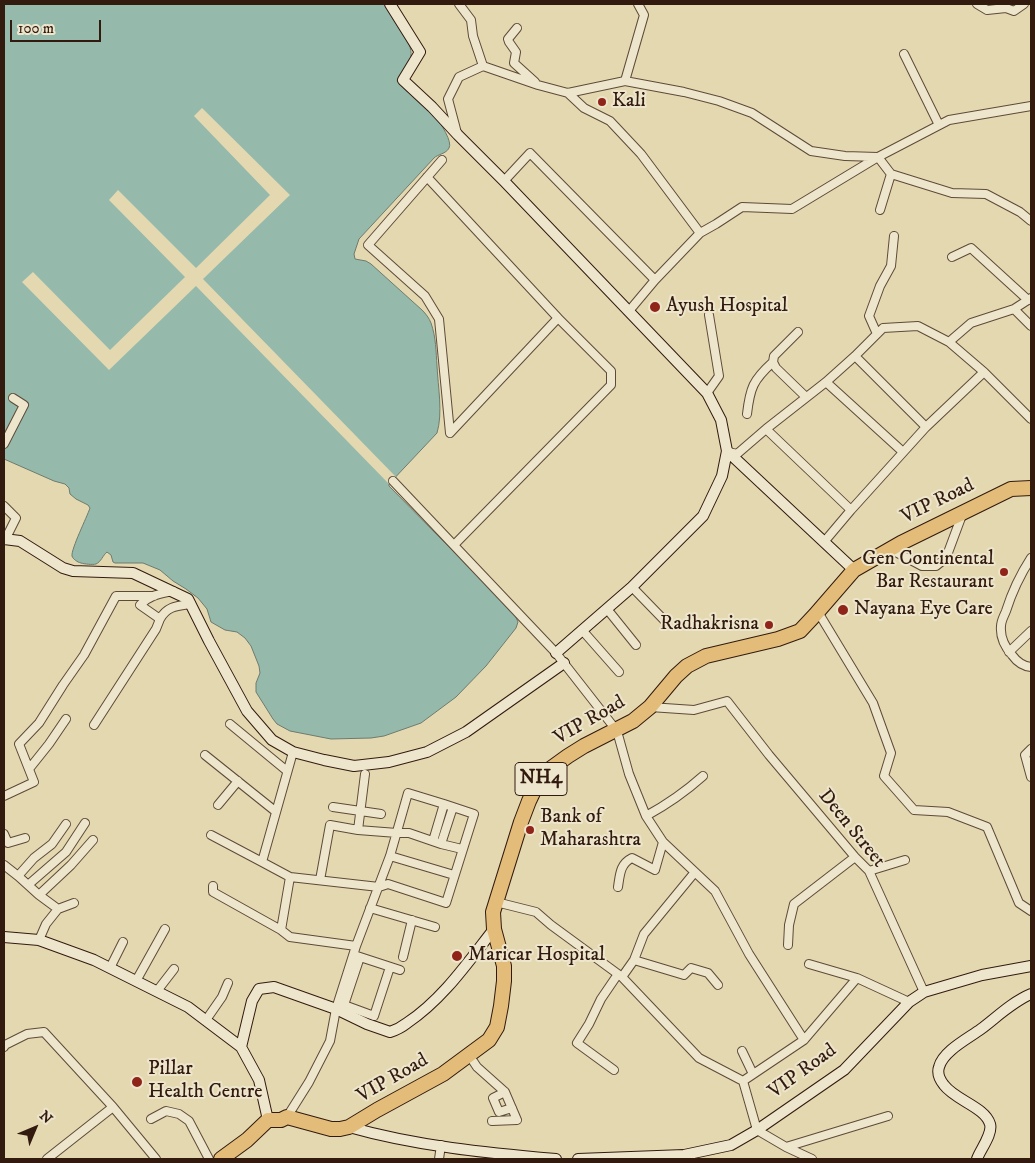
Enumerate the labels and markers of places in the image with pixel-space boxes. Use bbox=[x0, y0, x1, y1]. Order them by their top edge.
place label: Kali bbox=[612, 90, 646, 114]
marker: Kali bbox=[596, 96, 608, 108]
place label: Ayush Hospital bbox=[666, 295, 788, 319]
marker: Ayush Hospital bbox=[648, 300, 662, 314]
place label: Gen Continental Bar Restaurant bbox=[862, 548, 994, 595]
marker: Gen Continental Bar Restaurant bbox=[998, 566, 1010, 578]
place label: Nayana Eye Care bbox=[854, 598, 993, 622]
marker: Nayana Eye Care bbox=[836, 603, 850, 617]
place label: Radhakrisna bbox=[660, 613, 759, 637]
marker: Radhakrisna bbox=[763, 619, 775, 631]
place label: Bank of Maharashtra bbox=[540, 806, 641, 853]
marker: Bank of Maharashtra bbox=[524, 824, 536, 836]
place label: Maricar Hospital bbox=[468, 944, 605, 968]
marker: Maricar Hospital bbox=[450, 949, 464, 963]
place label: Pillar Health Centre bbox=[148, 1058, 262, 1105]
marker: Pillar Health Centre bbox=[130, 1075, 144, 1089]

